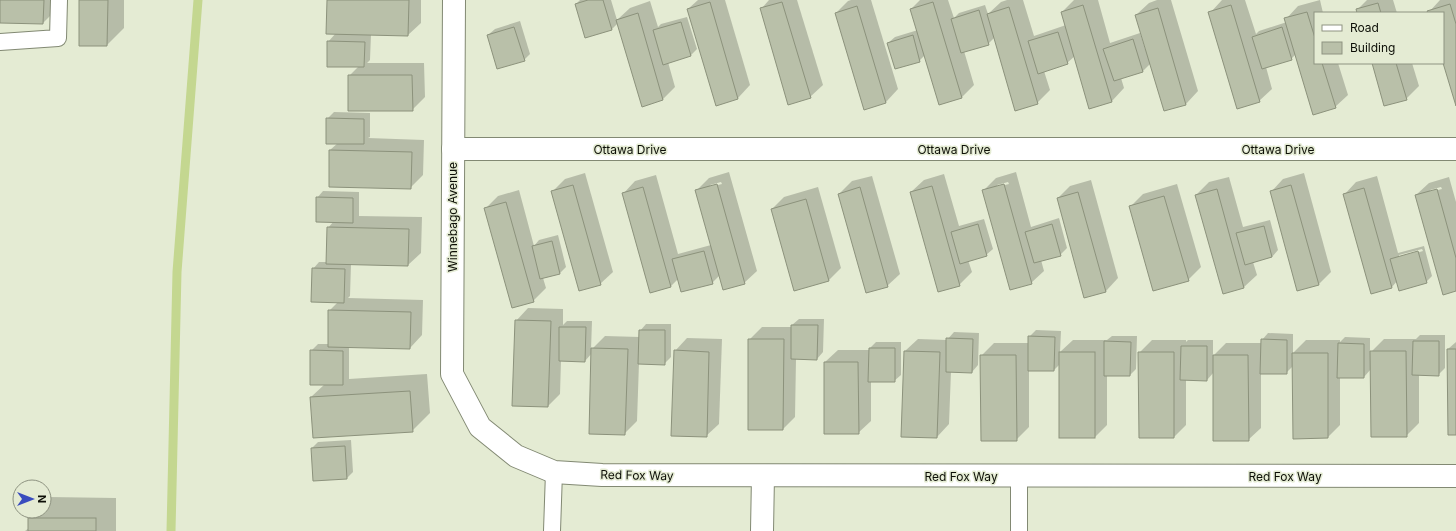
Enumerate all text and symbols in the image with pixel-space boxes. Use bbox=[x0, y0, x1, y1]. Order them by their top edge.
legend bbox=[1314, 12, 1444, 64]
text: Road bbox=[1350, 20, 1379, 35]
text: Building bbox=[1350, 40, 1395, 55]
street label: Ottawa Drive bbox=[593, 142, 667, 157]
street label: Ottawa Drive bbox=[917, 142, 991, 157]
street label: Ottawa Drive bbox=[1241, 142, 1315, 157]
street label: Winnebago Avenue bbox=[445, 162, 460, 272]
street label: Red Fox Way bbox=[600, 467, 674, 483]
street label: Red Fox Way bbox=[924, 469, 998, 484]
street label: Red Fox Way bbox=[1248, 469, 1322, 484]
north arrow bbox=[12, 479, 52, 519]
text: N bbox=[35, 495, 49, 503]

